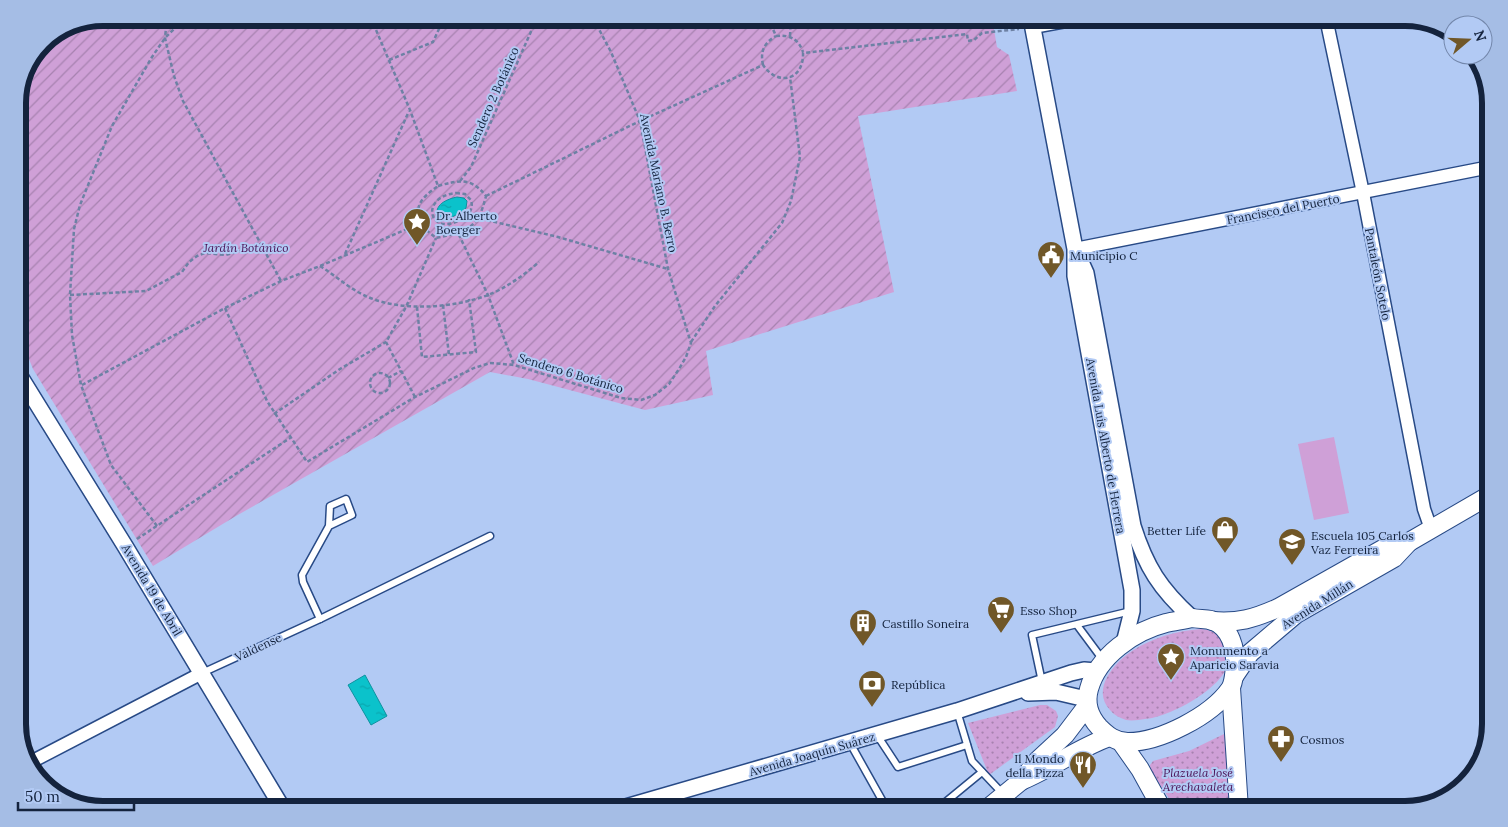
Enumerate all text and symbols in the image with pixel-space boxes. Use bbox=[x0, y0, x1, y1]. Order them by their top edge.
north arrow bbox=[1443, 15, 1493, 65]
text: N bbox=[1470, 28, 1491, 44]
street label: Sendero 2 Botánico bbox=[464, 44, 522, 150]
street label: Avenida Mariano B. Berro bbox=[637, 111, 681, 254]
street label: Francisco del Puerto bbox=[1225, 191, 1341, 227]
place icon: Dr. Alberto Boerger bbox=[402, 207, 432, 246]
place label: Dr. Alberto Boerger bbox=[436, 208, 497, 237]
street label: Pantaleón Sotelo bbox=[1362, 227, 1394, 321]
park label: Jardín Botánico bbox=[203, 240, 288, 255]
public building icon: Municipio C bbox=[1036, 240, 1066, 279]
place label: Municipio C bbox=[1070, 248, 1138, 263]
street label: Sendero 6 Botánico bbox=[517, 350, 625, 396]
street label: Avenida Luis Alberto de Herrera bbox=[1083, 356, 1129, 535]
shop icon: Better Life bbox=[1210, 515, 1240, 554]
place label: Better Life bbox=[1147, 523, 1206, 538]
school or university icon: Escuela 105 Carlos Vaz Ferreira bbox=[1277, 527, 1307, 566]
place label: Escuela 105 Carlos Vaz Ferreira bbox=[1310, 528, 1414, 557]
street label: Avenida 19 de Abril bbox=[118, 540, 185, 639]
street label: Avenida Millán bbox=[1278, 576, 1355, 632]
supermarket icon: Esso Shop bbox=[986, 595, 1016, 634]
place label: Esso Shop bbox=[1020, 603, 1077, 618]
building icon: Castillo Soneira bbox=[848, 608, 878, 647]
place label: Castillo Soneira bbox=[882, 616, 969, 631]
street label: Valdense bbox=[231, 629, 284, 665]
place icon: Monumento a Aparicio Saravia bbox=[1156, 642, 1186, 681]
place label: Monumento a Aparicio Saravia bbox=[1189, 643, 1279, 672]
bank icon: República bbox=[857, 669, 887, 708]
place label: República bbox=[891, 677, 945, 692]
pharmacy icon: Cosmos bbox=[1266, 724, 1296, 763]
street label: Avenida Joaquín Suárez bbox=[746, 729, 877, 779]
place label: Cosmos bbox=[1300, 732, 1345, 747]
restaurant icon: Il Mondo della Pizza bbox=[1068, 750, 1098, 789]
place label: Il Mondo della Pizza bbox=[1005, 751, 1064, 780]
park label: Plazuela José Arechavaleta bbox=[1162, 765, 1234, 794]
scale bar bbox=[18, 780, 134, 812]
text: 50 m bbox=[25, 787, 60, 806]

